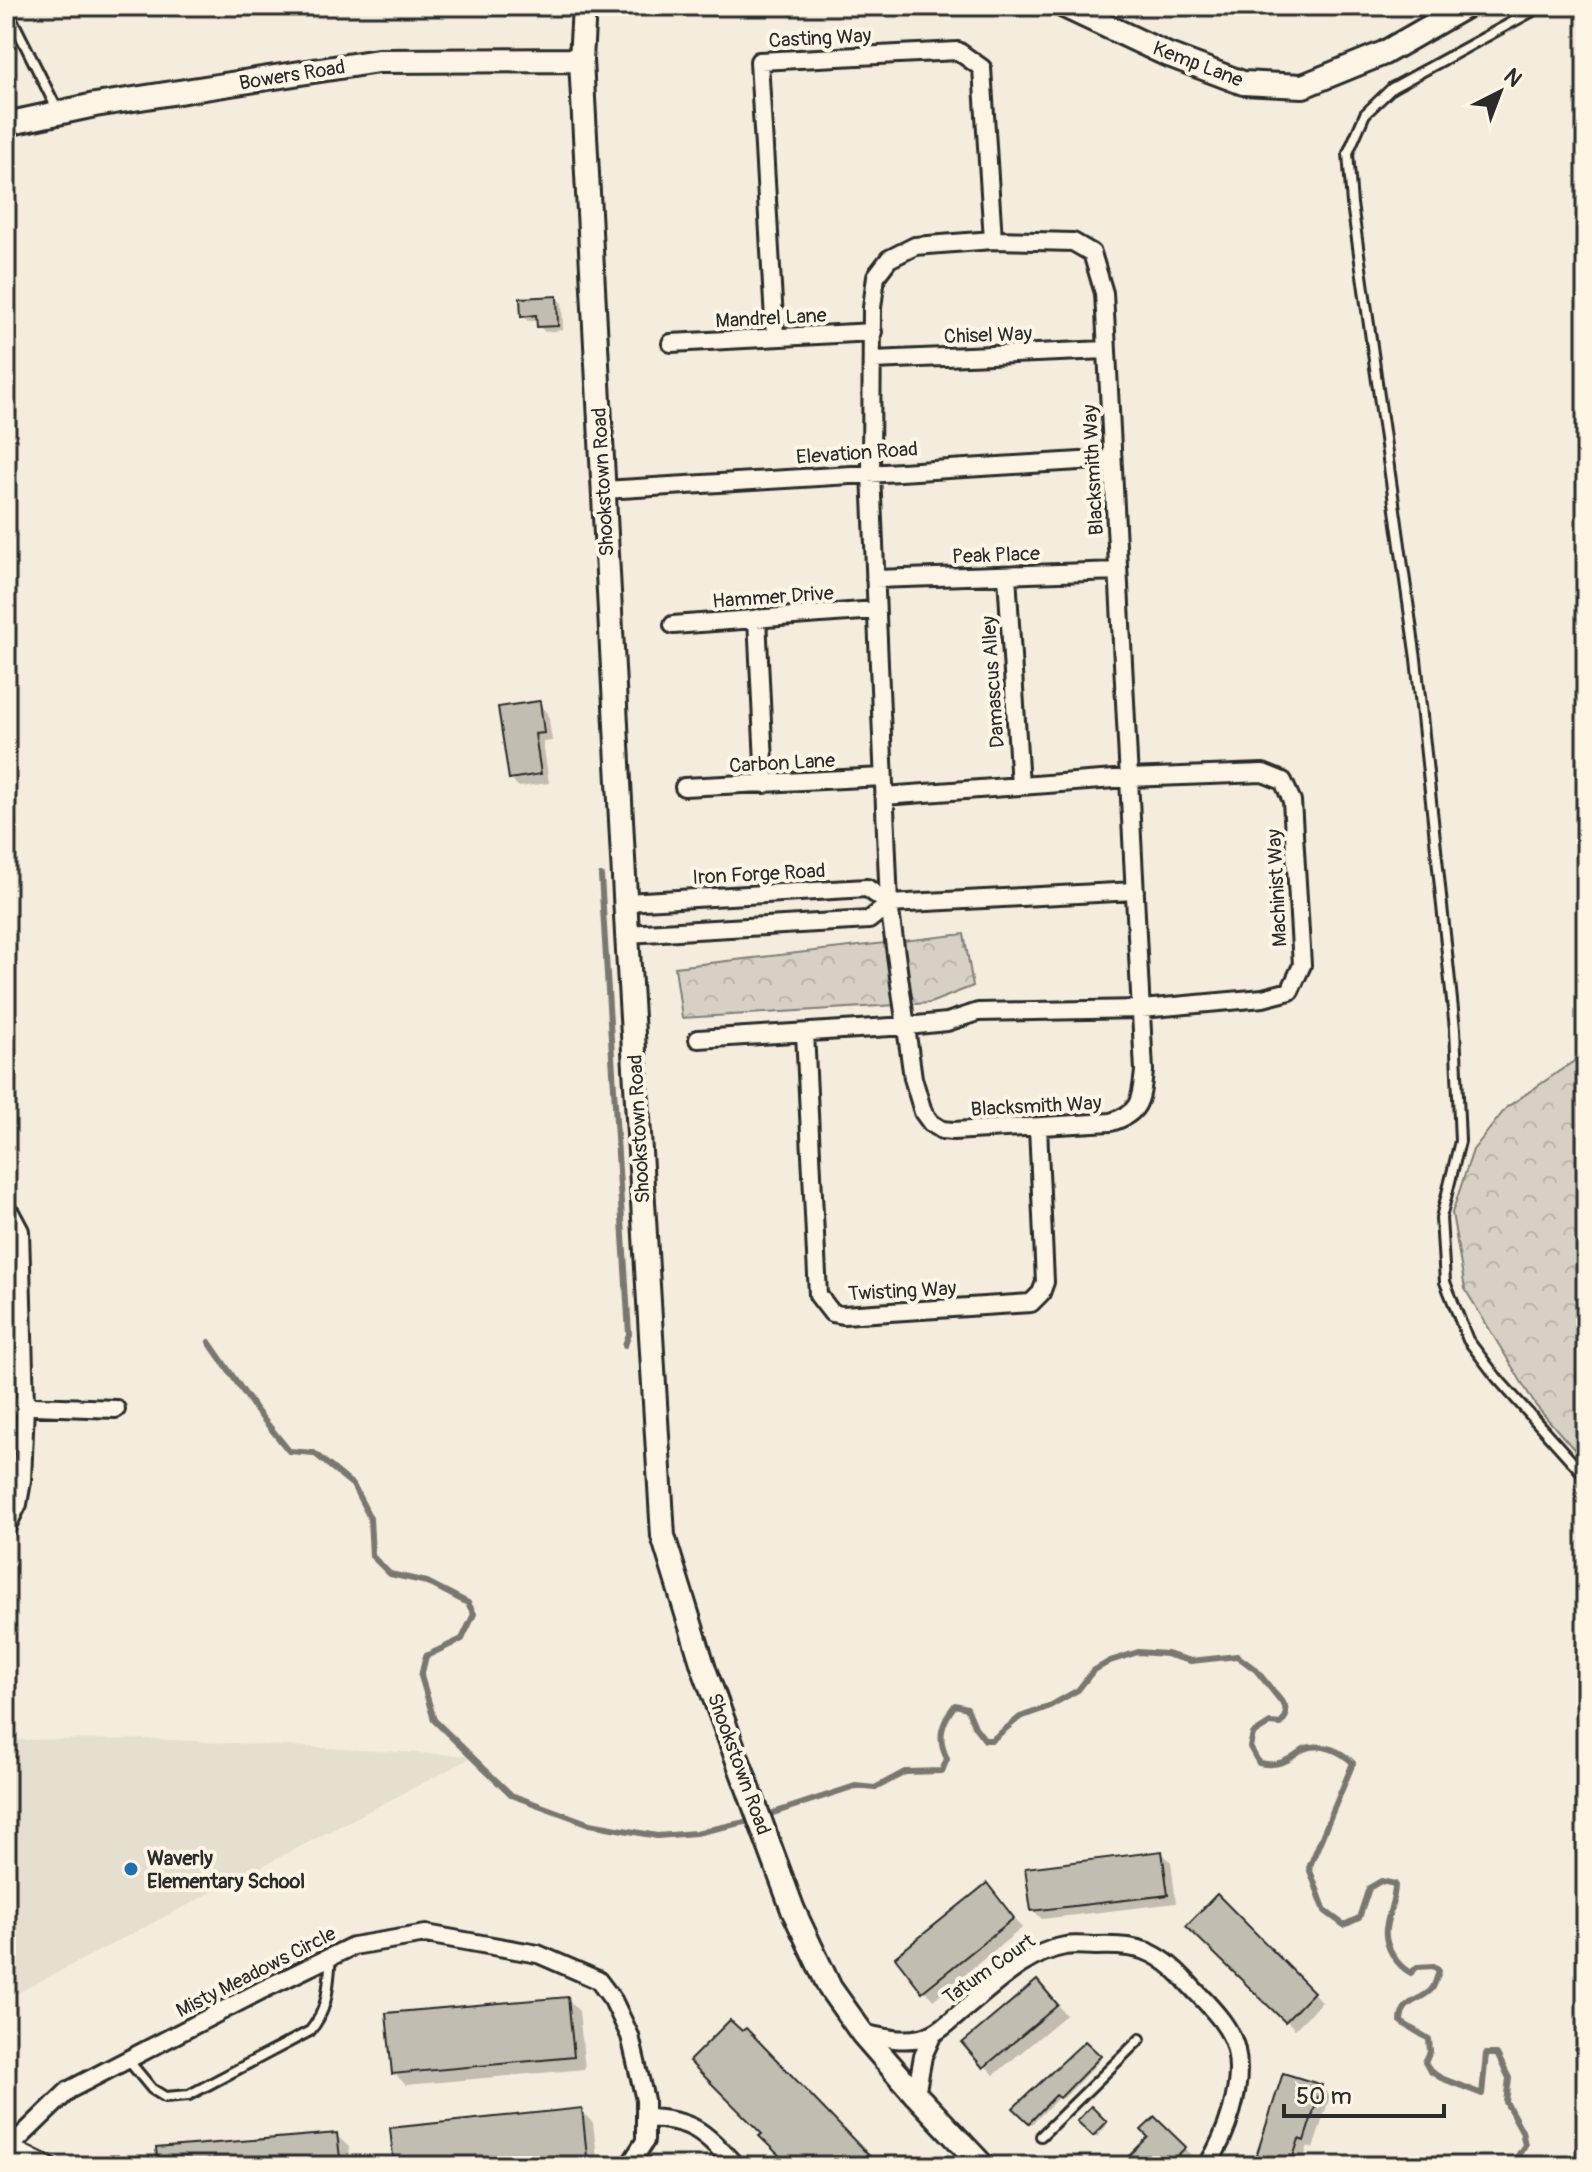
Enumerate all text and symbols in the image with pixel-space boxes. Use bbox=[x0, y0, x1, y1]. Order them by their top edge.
street label: Casting Way bbox=[768, 23, 872, 53]
street label: Kemp Lane bbox=[1149, 35, 1247, 93]
north arrow bbox=[1460, 52, 1540, 132]
street label: Bowers Road bbox=[237, 54, 347, 96]
text: N bbox=[1498, 62, 1528, 93]
street label: Mandrel Lane bbox=[715, 303, 827, 333]
street label: Chisel Way bbox=[943, 321, 1033, 349]
street label: Blacksmith Way bbox=[1077, 404, 1109, 536]
street label: Shookstown Road bbox=[587, 407, 619, 557]
street label: Elevation Road bbox=[795, 436, 919, 470]
street label: Peak Place bbox=[952, 541, 1041, 569]
street label: Hammer Drive bbox=[712, 580, 835, 614]
street label: Damascus Alley bbox=[976, 615, 1010, 749]
street label: Carbon Lane bbox=[728, 748, 836, 778]
street label: Machinist Way bbox=[1261, 828, 1293, 948]
street label: Iron Forge Road bbox=[692, 858, 826, 890]
street label: Shookstown Road bbox=[623, 1054, 655, 1204]
street label: Blacksmith Way bbox=[970, 1090, 1102, 1122]
street label: Twisting Way bbox=[847, 1276, 957, 1306]
street label: Shookstown Road bbox=[702, 1690, 776, 1838]
place label: Waverly Elementary School bbox=[147, 1846, 305, 1894]
marker: Waverly Elementary School bbox=[122, 1860, 140, 1878]
street label: Misty Meadows Circle bbox=[172, 1921, 340, 2023]
street label: Tatum Court bbox=[938, 1928, 1041, 2010]
scale bar bbox=[1284, 2068, 1444, 2118]
text: 50 m bbox=[1296, 2082, 1352, 2111]

